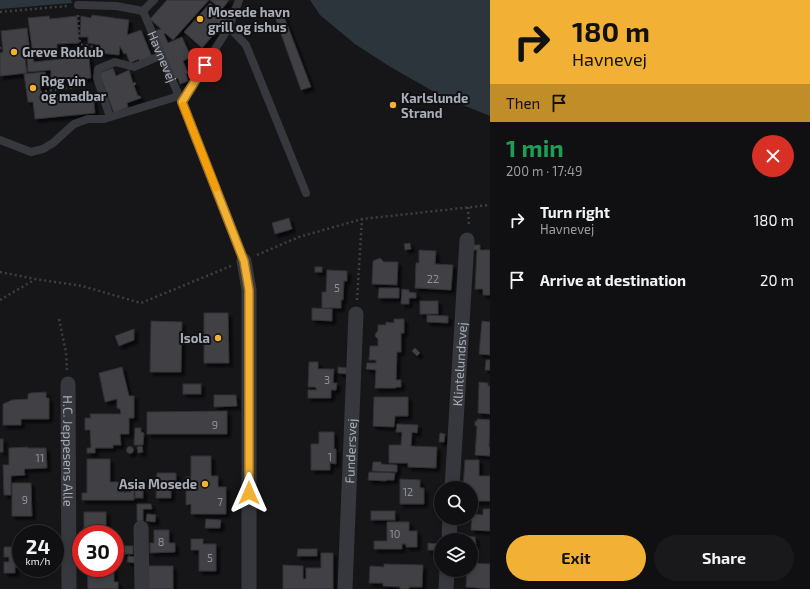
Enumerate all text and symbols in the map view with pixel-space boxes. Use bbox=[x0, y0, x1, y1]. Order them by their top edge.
place label: Mosede havn grill og ishus bbox=[208, 4, 290, 35]
marker: Mosede havn grill og ishus bbox=[195, 14, 205, 24]
text: 180 m bbox=[572, 14, 650, 48]
icon: right bbox=[506, 16, 558, 68]
street label: Havnevej bbox=[144, 29, 180, 85]
place label: Greve Roklub bbox=[22, 44, 104, 60]
marker: Greve Roklub bbox=[9, 47, 19, 57]
pin bbox=[188, 48, 222, 82]
text: Havnevej bbox=[572, 48, 647, 70]
icon: arrive bbox=[194, 54, 216, 76]
place label: Røg vin og madbar bbox=[41, 73, 107, 104]
marker: Røg vin og madbar bbox=[28, 83, 38, 93]
place label: Karlslunde Strand bbox=[401, 90, 468, 121]
icon: arrive bbox=[548, 92, 570, 114]
text: Then bbox=[506, 94, 540, 112]
marker: Karlslunde Strand bbox=[388, 100, 398, 110]
text: 1 min bbox=[506, 133, 564, 162]
button: close bbox=[752, 135, 794, 177]
text: 200 m · 17:49 bbox=[506, 163, 582, 179]
text: Turn right bbox=[540, 203, 610, 221]
icon: right bbox=[506, 209, 528, 231]
text: 180 m bbox=[753, 211, 794, 229]
text: Havnevej bbox=[540, 221, 594, 237]
icon: arrive bbox=[506, 269, 528, 291]
text: Arrive at destination bbox=[540, 271, 686, 289]
text: 20 m bbox=[760, 271, 794, 289]
house number: 22 bbox=[427, 272, 439, 285]
house number: 5 bbox=[334, 281, 340, 294]
street label: Klintelundsvej bbox=[449, 322, 470, 407]
place label: Isola bbox=[180, 330, 210, 346]
marker: Isola bbox=[213, 333, 223, 343]
house number: 3 bbox=[324, 373, 330, 386]
street label: H.C. Jeppesens Alle bbox=[60, 395, 77, 507]
house number: 9 bbox=[212, 418, 218, 431]
street label: Fundersvej bbox=[341, 418, 360, 484]
house number: 1 bbox=[328, 450, 332, 463]
house number: 11 bbox=[36, 451, 44, 464]
position arrow bbox=[228, 472, 270, 514]
place label: Asia Mosede bbox=[119, 476, 197, 492]
marker: Asia Mosede bbox=[200, 479, 210, 489]
map controls bbox=[434, 481, 478, 577]
button: search bbox=[434, 481, 478, 525]
house number: 12 bbox=[403, 485, 413, 498]
house number: 9 bbox=[22, 493, 28, 506]
house number: 7 bbox=[217, 495, 223, 508]
speed limit sign: 30 bbox=[72, 525, 124, 577]
house number: 10 bbox=[389, 527, 401, 540]
button: layers bbox=[434, 533, 478, 577]
text: 24 bbox=[26, 534, 50, 558]
house number: 8 bbox=[158, 535, 164, 548]
button: Exit bbox=[506, 535, 646, 581]
button: Share bbox=[654, 535, 794, 581]
house number: 5 bbox=[207, 551, 213, 564]
text: km/h bbox=[26, 555, 50, 567]

